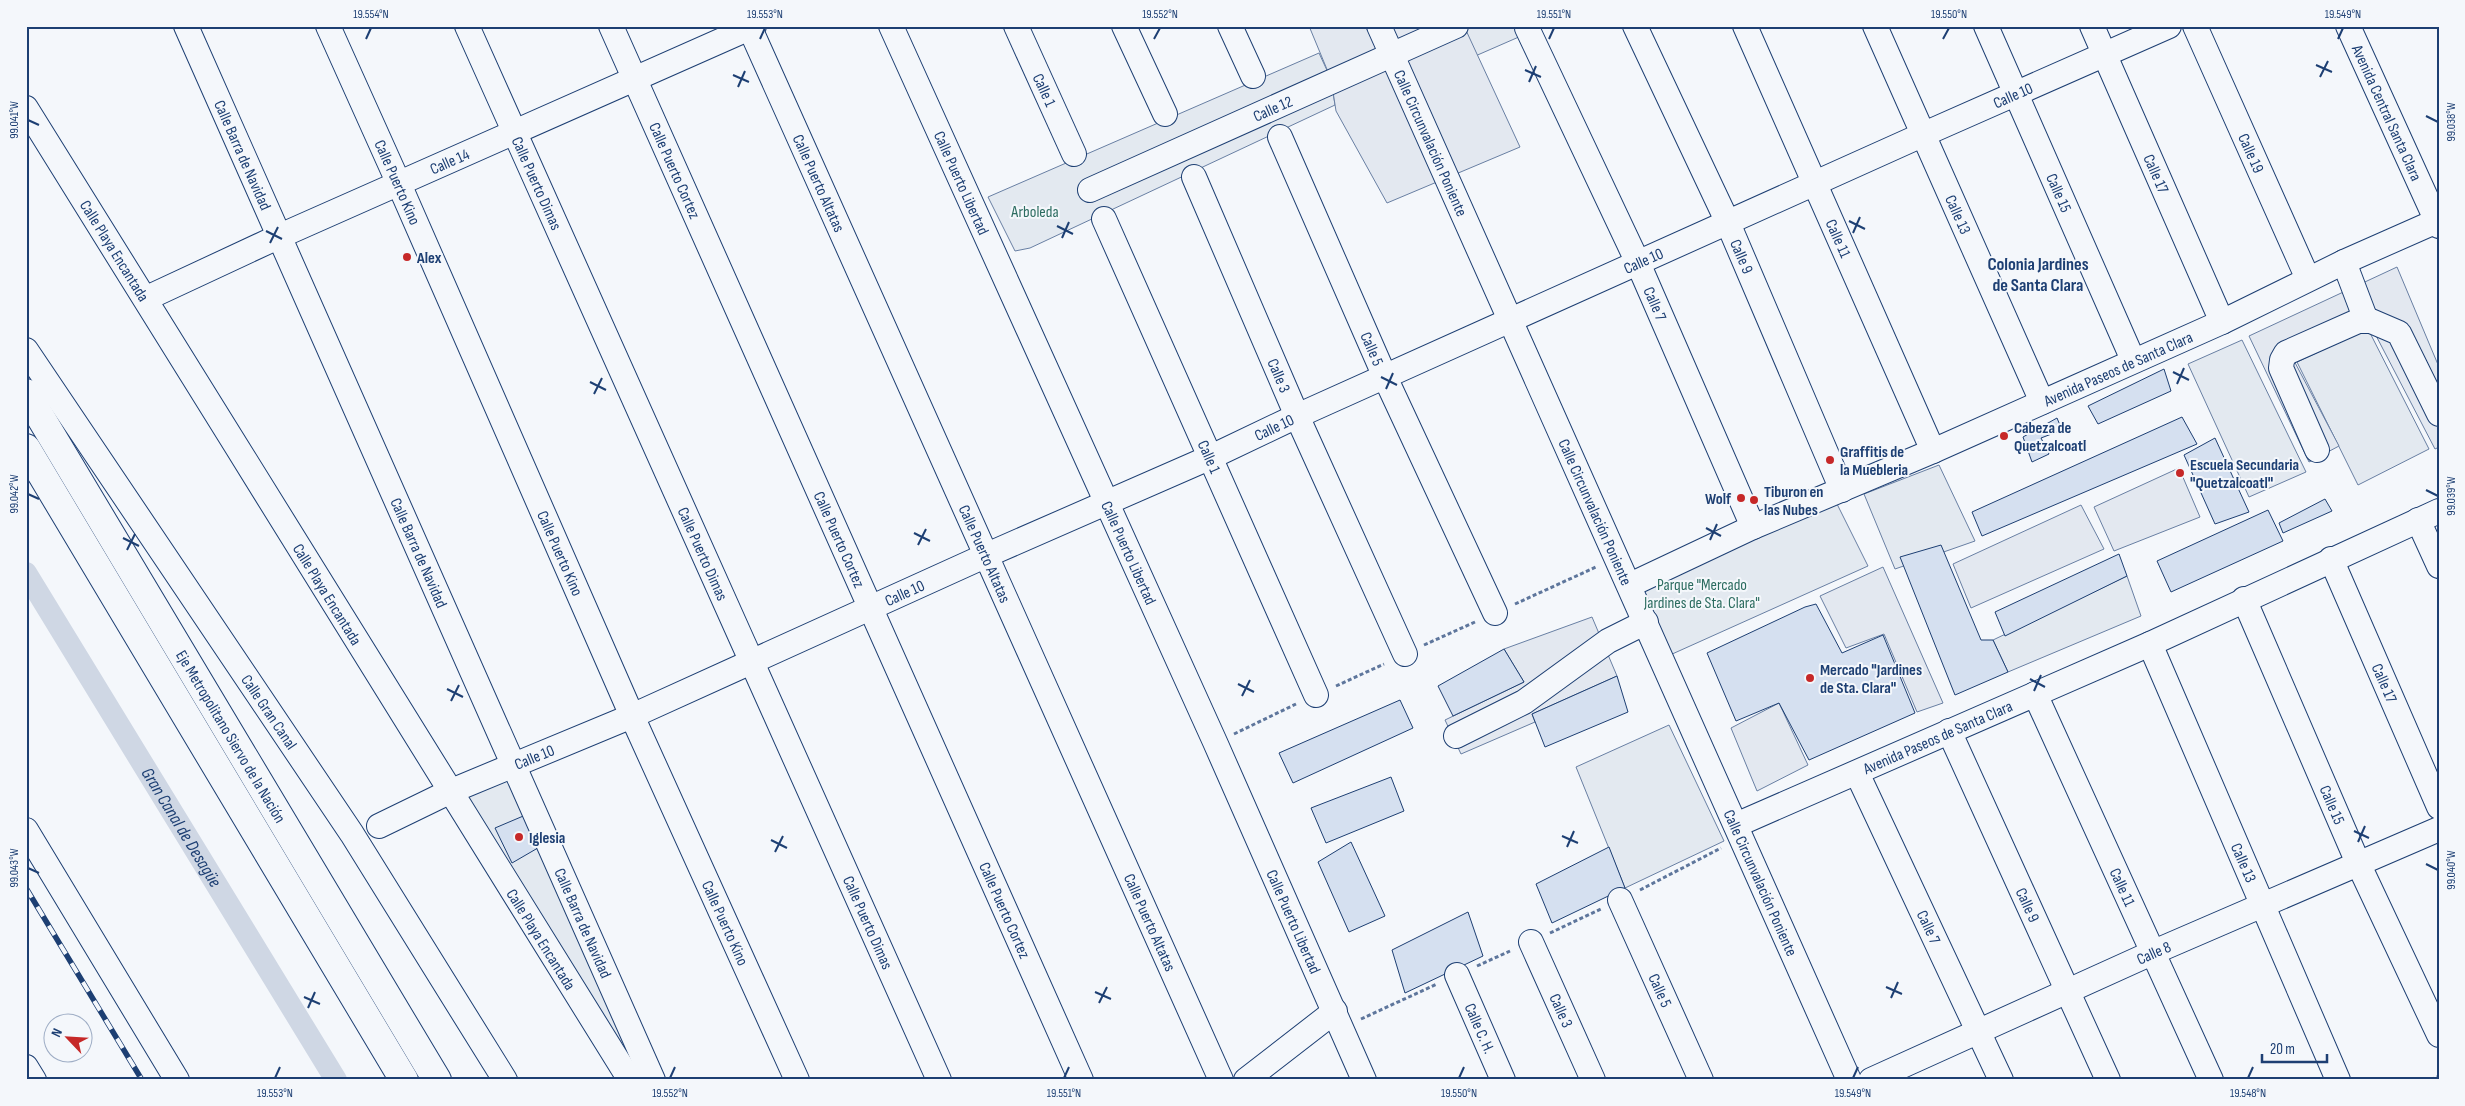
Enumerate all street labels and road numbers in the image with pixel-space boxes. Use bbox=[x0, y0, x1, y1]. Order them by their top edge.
street label: Avenida Central Santa Clara bbox=[2346, 41, 2425, 184]
street label: Calle Circunvalación Poniente bbox=[1389, 67, 1471, 220]
street label: Calle 1 bbox=[1028, 71, 1059, 110]
street label: Calle 10 bbox=[1991, 79, 2036, 113]
street label: Calle 12 bbox=[1251, 93, 1296, 127]
street label: Calle Barra de Navidad bbox=[209, 98, 274, 213]
street label: Calle Puerto Cortez bbox=[644, 120, 704, 222]
street label: Calle Puerto Libertad bbox=[929, 129, 992, 238]
street label: Calle 19 bbox=[2233, 131, 2267, 176]
street label: Calle Puerto Altatas bbox=[788, 132, 848, 236]
street label: Calle Puerto Dimas bbox=[507, 134, 565, 233]
street label: Calle Puerto Kino bbox=[369, 137, 424, 228]
street label: Calle 14 bbox=[427, 145, 473, 179]
street label: Calle 17 bbox=[2139, 152, 2172, 197]
street label: Calle 15 bbox=[2041, 171, 2075, 216]
street label: Calle 13 bbox=[1940, 192, 1974, 237]
street label: Calle Playa Encantada bbox=[75, 197, 152, 305]
street label: Calle 11 bbox=[1821, 217, 1854, 261]
street label: Calle 9 bbox=[1725, 237, 1757, 277]
street label: Calle 10 bbox=[1621, 245, 1666, 279]
street label: Calle 7 bbox=[1639, 284, 1670, 324]
street label: Avenida Paseos de Santa Clara bbox=[2040, 328, 2196, 412]
street label: Calle 5 bbox=[1355, 329, 1387, 369]
street label: Calle 3 bbox=[1262, 356, 1294, 396]
street label: Calle 10 bbox=[1252, 411, 1297, 446]
street label: Calle Circunvalación Poniente bbox=[1553, 436, 1635, 589]
street label: Calle 1 bbox=[1193, 438, 1224, 477]
street label: Calle Puerto Cortez bbox=[809, 489, 868, 591]
street label: Calle Barra de Navidad bbox=[385, 495, 451, 611]
street label: Calle Puerto Libertad bbox=[1096, 498, 1160, 608]
street label: Calle Puerto Altatas bbox=[954, 502, 1014, 606]
street label: Calle Puerto Dimas bbox=[673, 504, 731, 604]
street label: Calle Puerto Kino bbox=[532, 508, 586, 599]
street label: Calle Playa Encantada bbox=[288, 541, 365, 649]
street label: Calle 10 bbox=[882, 577, 928, 611]
street label: Eje Metropolitano Siervo de la Nación bbox=[171, 647, 289, 827]
street label: Calle 17 bbox=[2367, 661, 2401, 706]
street label: Calle Gran Canal bbox=[236, 671, 300, 754]
street label: Avenida Paseos de Santa Clara bbox=[1860, 697, 2016, 780]
street label: Calle 10 bbox=[512, 741, 557, 775]
street label: Calle 15 bbox=[2315, 783, 2348, 828]
street label: Calle Circunvalación Poniente bbox=[1719, 807, 1801, 959]
street label: Calle 13 bbox=[2226, 841, 2260, 886]
street label: Calle Puerto Cortez bbox=[974, 860, 1034, 962]
street label: Calle 11 bbox=[2105, 865, 2139, 910]
street label: Calle Barra de Navidad bbox=[549, 866, 615, 981]
street label: Calle Puerto Libertad bbox=[1262, 867, 1324, 977]
street label: Calle Puerto Altatas bbox=[1119, 871, 1179, 975]
street label: Calle Puerto Dimas bbox=[838, 873, 896, 973]
street label: Calle Puerto Kino bbox=[697, 878, 752, 969]
street label: Calle 9 bbox=[2011, 885, 2043, 926]
street label: Calle Playa Encantada bbox=[502, 886, 579, 994]
street label: Calle 7 bbox=[1912, 908, 1944, 948]
street label: Calle 8 bbox=[2134, 938, 2174, 970]
street label: Calle 5 bbox=[1643, 971, 1675, 1011]
street label: Calle 3 bbox=[1544, 991, 1576, 1031]
street label: Calle C. H. bbox=[1460, 1001, 1498, 1057]

